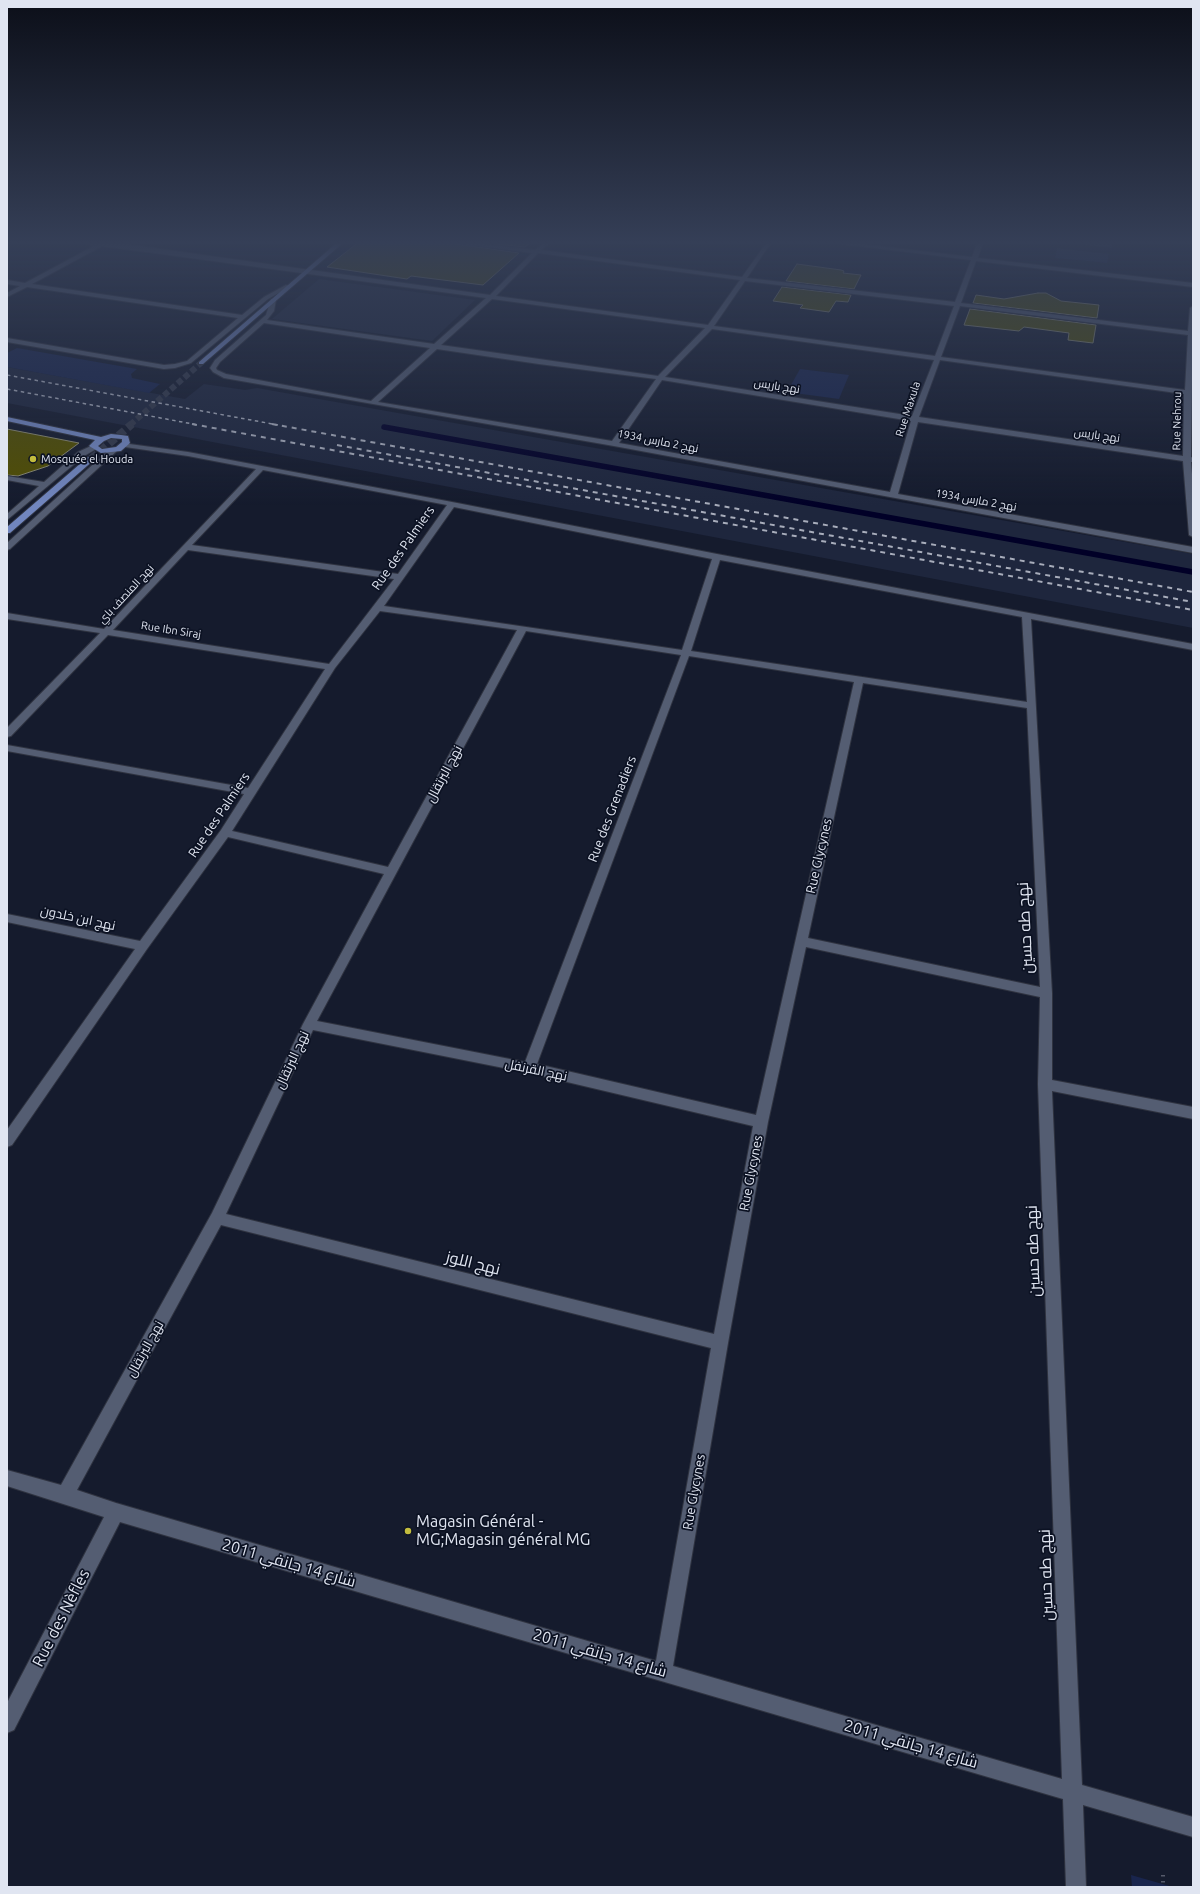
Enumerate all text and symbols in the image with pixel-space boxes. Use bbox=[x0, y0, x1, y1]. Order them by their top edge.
street label: نهج باريس bbox=[753, 376, 801, 396]
street label: Rue Maxula bbox=[893, 380, 923, 438]
street label: Rue Nehrou bbox=[1170, 391, 1184, 451]
street label: نهج باريس bbox=[1073, 425, 1121, 445]
street label: نهج 2 مارس 1934 bbox=[616, 427, 700, 455]
place label: Mosquée el Houda bbox=[41, 452, 133, 466]
marker: Mosquée el Houda bbox=[28, 454, 38, 464]
street label: نهج 2 مارس 1934 bbox=[934, 486, 1018, 514]
street label: Rue des Palmiers bbox=[368, 503, 438, 593]
street label: نهج المنصف باي bbox=[95, 562, 157, 626]
street label: Rue Ibn Siraj bbox=[140, 619, 202, 641]
street label: نهج البرتقال bbox=[422, 743, 466, 805]
street label: Rue des Grenadiers bbox=[585, 754, 639, 864]
street label: Rue des Palmiers bbox=[185, 770, 253, 860]
street label: Rue Glycynes bbox=[803, 817, 835, 895]
street label: نهج طه حسين bbox=[1013, 882, 1037, 974]
street label: نهج ابن خلدون bbox=[39, 902, 117, 934]
street label: نهج البرتقال bbox=[272, 1028, 312, 1092]
street label: نهج القرنفل bbox=[503, 1056, 569, 1084]
street label: Rue Glycynes bbox=[736, 1134, 766, 1212]
street label: نهج طه حسين bbox=[1022, 1205, 1044, 1297]
street label: نهج اللوز bbox=[444, 1247, 502, 1279]
street label: نهج البرتقال bbox=[123, 1318, 167, 1380]
street label: Rue Glycynes bbox=[680, 1453, 708, 1531]
place label: Magasin Général - MG;Magasin général MG bbox=[416, 1512, 590, 1550]
marker: Magasin Général - MG;Magasin général MG bbox=[403, 1526, 413, 1536]
street label: نهج طه حسين bbox=[1035, 1529, 1057, 1621]
street label: شارع 14 جانفي 2011 bbox=[220, 1535, 358, 1591]
street label: Rue des Nèfles bbox=[28, 1566, 94, 1670]
street label: شارع 14 جانفي 2011 bbox=[531, 1625, 669, 1681]
street label: شارع 14 جانفي 2011 bbox=[842, 1716, 980, 1772]

